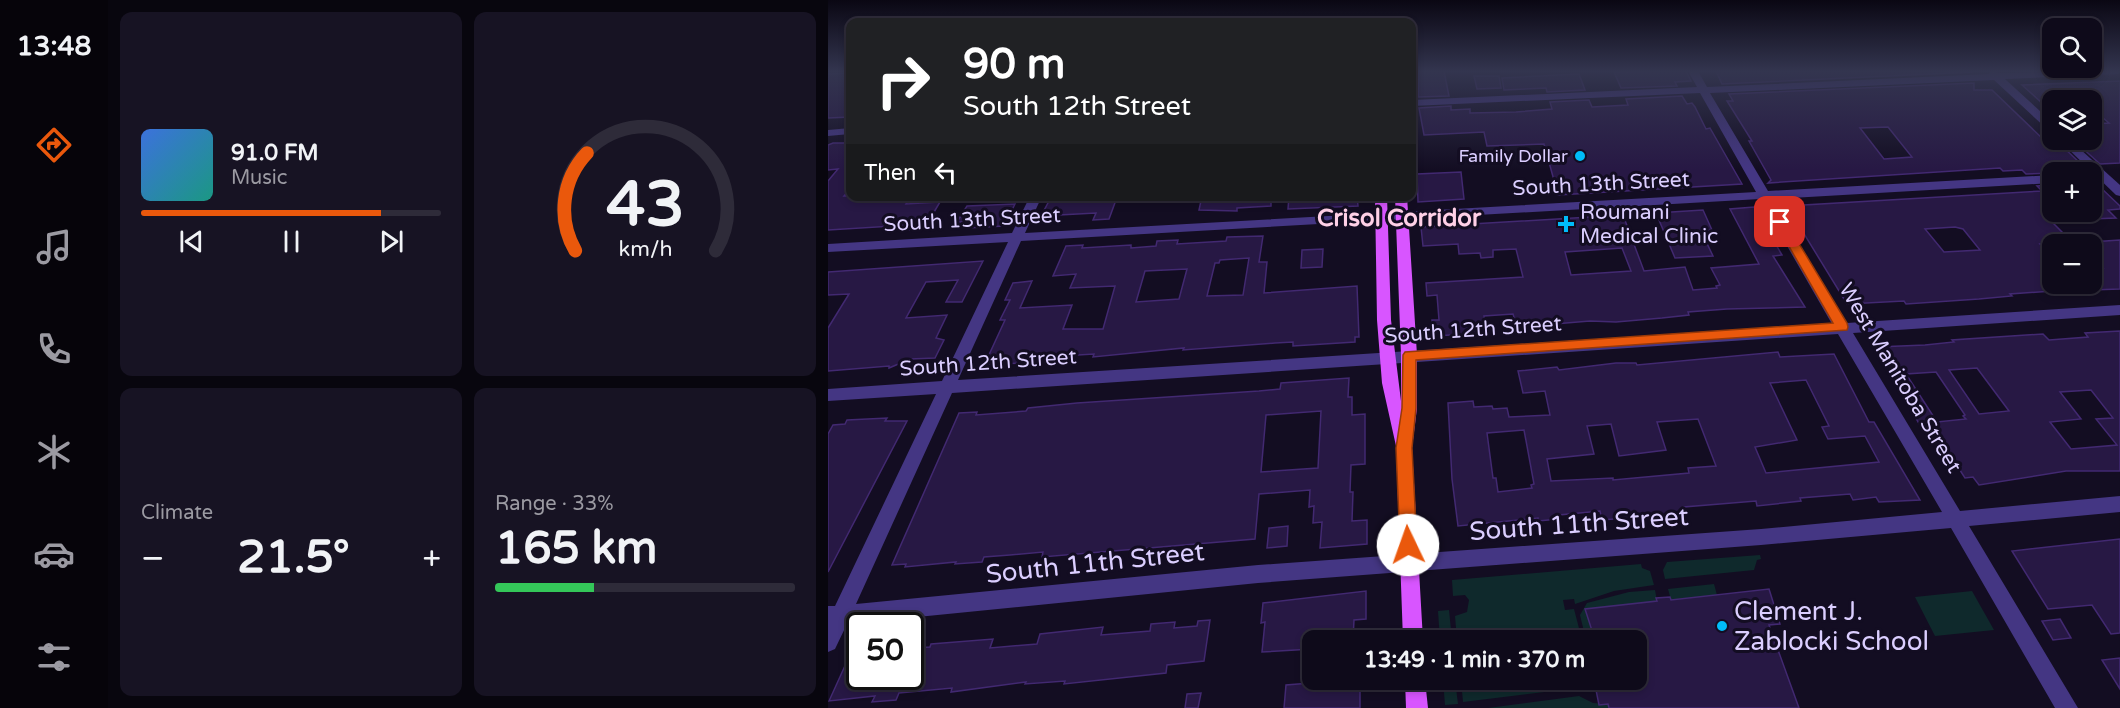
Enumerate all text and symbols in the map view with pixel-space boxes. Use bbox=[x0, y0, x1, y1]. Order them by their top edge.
map controls bbox=[2042, 18, 2102, 294]
button: search bbox=[2042, 18, 2102, 78]
text: 13:48 bbox=[17, 30, 91, 63]
text: 90 m bbox=[963, 39, 1065, 90]
icon: right bbox=[864, 42, 942, 120]
text: South 12th Street bbox=[963, 90, 1191, 123]
button: layers bbox=[2042, 90, 2102, 150]
icon: directions bbox=[33, 124, 75, 166]
text: 91.0 FM bbox=[231, 140, 319, 166]
place label: Family Dollar bbox=[1458, 145, 1568, 167]
marker: Family Dollar bbox=[1573, 149, 1587, 163]
icon: left bbox=[929, 156, 962, 189]
text: Then bbox=[864, 160, 917, 186]
button: + bbox=[2042, 162, 2102, 222]
text: Music bbox=[231, 166, 287, 190]
street label: South 13th Street bbox=[1512, 167, 1690, 201]
text: 43 bbox=[606, 168, 684, 243]
pin bbox=[1754, 196, 1805, 247]
place label: Roumani Medical Clinic bbox=[1580, 200, 1718, 249]
street label: South 13th Street bbox=[883, 203, 1061, 237]
district label: Crisol Corridor bbox=[1317, 204, 1482, 233]
icon: arrive bbox=[1763, 205, 1796, 238]
marker: Roumani Medical Clinic bbox=[1557, 215, 1575, 233]
icon: previous bbox=[175, 225, 208, 258]
icon: pause bbox=[275, 225, 308, 258]
icon: next bbox=[375, 225, 408, 258]
icon: music bbox=[33, 226, 75, 268]
button: − bbox=[2042, 234, 2102, 294]
text: km/h bbox=[618, 236, 672, 262]
street label: West Manitoba Street bbox=[1833, 279, 1967, 477]
street label: South 12th Street bbox=[1384, 311, 1562, 349]
icon: phone bbox=[33, 328, 75, 370]
street label: South 12th Street bbox=[899, 344, 1077, 382]
icon: climate bbox=[33, 431, 75, 473]
text: Range · 33% bbox=[495, 492, 614, 516]
text: Climate bbox=[141, 501, 213, 525]
street label: South 11th Street bbox=[1468, 501, 1690, 547]
position arrow bbox=[1376, 513, 1440, 577]
text: 165 km bbox=[495, 522, 657, 576]
text: 21.5° bbox=[237, 531, 350, 585]
icon: car bbox=[33, 533, 75, 575]
street label: South 11th Street bbox=[984, 536, 1206, 590]
text: − bbox=[141, 539, 165, 578]
text: + bbox=[422, 539, 441, 578]
place label: Clement J. Zablocki School bbox=[1734, 596, 1929, 657]
speed limit sign: 50 bbox=[846, 612, 924, 690]
marker: Clement J. Zablocki School bbox=[1715, 619, 1729, 633]
icon: filters bbox=[33, 636, 75, 678]
text: 13:49 · 1 min · 370 m bbox=[1364, 647, 1585, 673]

